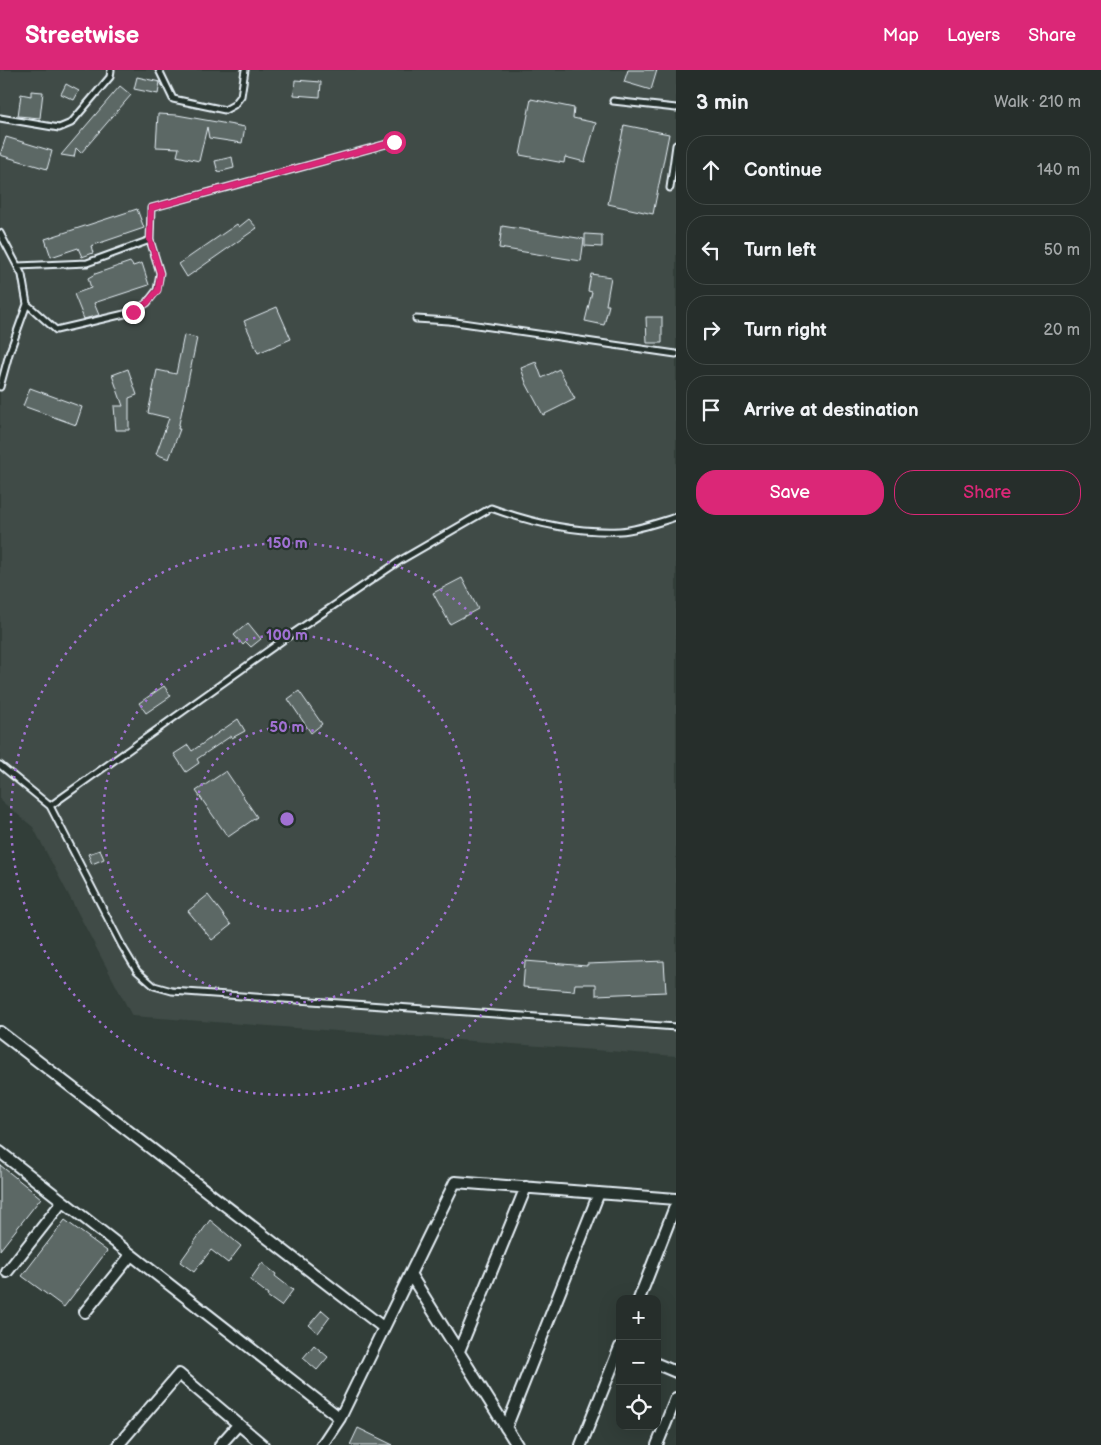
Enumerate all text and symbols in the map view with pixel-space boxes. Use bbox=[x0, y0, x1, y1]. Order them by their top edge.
text: Streetwise bbox=[25, 21, 139, 50]
text: Map bbox=[883, 25, 919, 46]
text: Layers bbox=[947, 25, 1000, 46]
text: Share bbox=[1028, 25, 1076, 46]
text: 3 min bbox=[696, 90, 749, 115]
text: Walk · 210 m bbox=[994, 93, 1081, 112]
route start bbox=[383, 131, 406, 154]
icon: ahead bbox=[697, 156, 725, 184]
text: Continue bbox=[744, 159, 822, 182]
text: 140 m bbox=[1037, 161, 1080, 180]
icon: left bbox=[697, 236, 725, 264]
text: Turn left bbox=[744, 239, 816, 262]
text: 50 m bbox=[1044, 241, 1080, 260]
route end bbox=[122, 301, 145, 324]
icon: right bbox=[697, 316, 725, 344]
text: Turn right bbox=[744, 319, 827, 342]
text: 20 m bbox=[1044, 321, 1080, 340]
icon: arrive bbox=[697, 396, 725, 424]
text: Arrive at destination bbox=[744, 399, 919, 422]
button: Save bbox=[696, 470, 884, 515]
button: Share bbox=[894, 470, 1081, 515]
text: 150 m bbox=[266, 534, 308, 553]
text: 100 m bbox=[266, 626, 308, 645]
text: 50 m bbox=[270, 718, 305, 737]
centre of rings bbox=[278, 810, 296, 828]
map controls bbox=[616, 1295, 661, 1430]
button: + bbox=[616, 1295, 661, 1340]
button: − bbox=[616, 1340, 661, 1385]
button: locate bbox=[616, 1385, 661, 1430]

